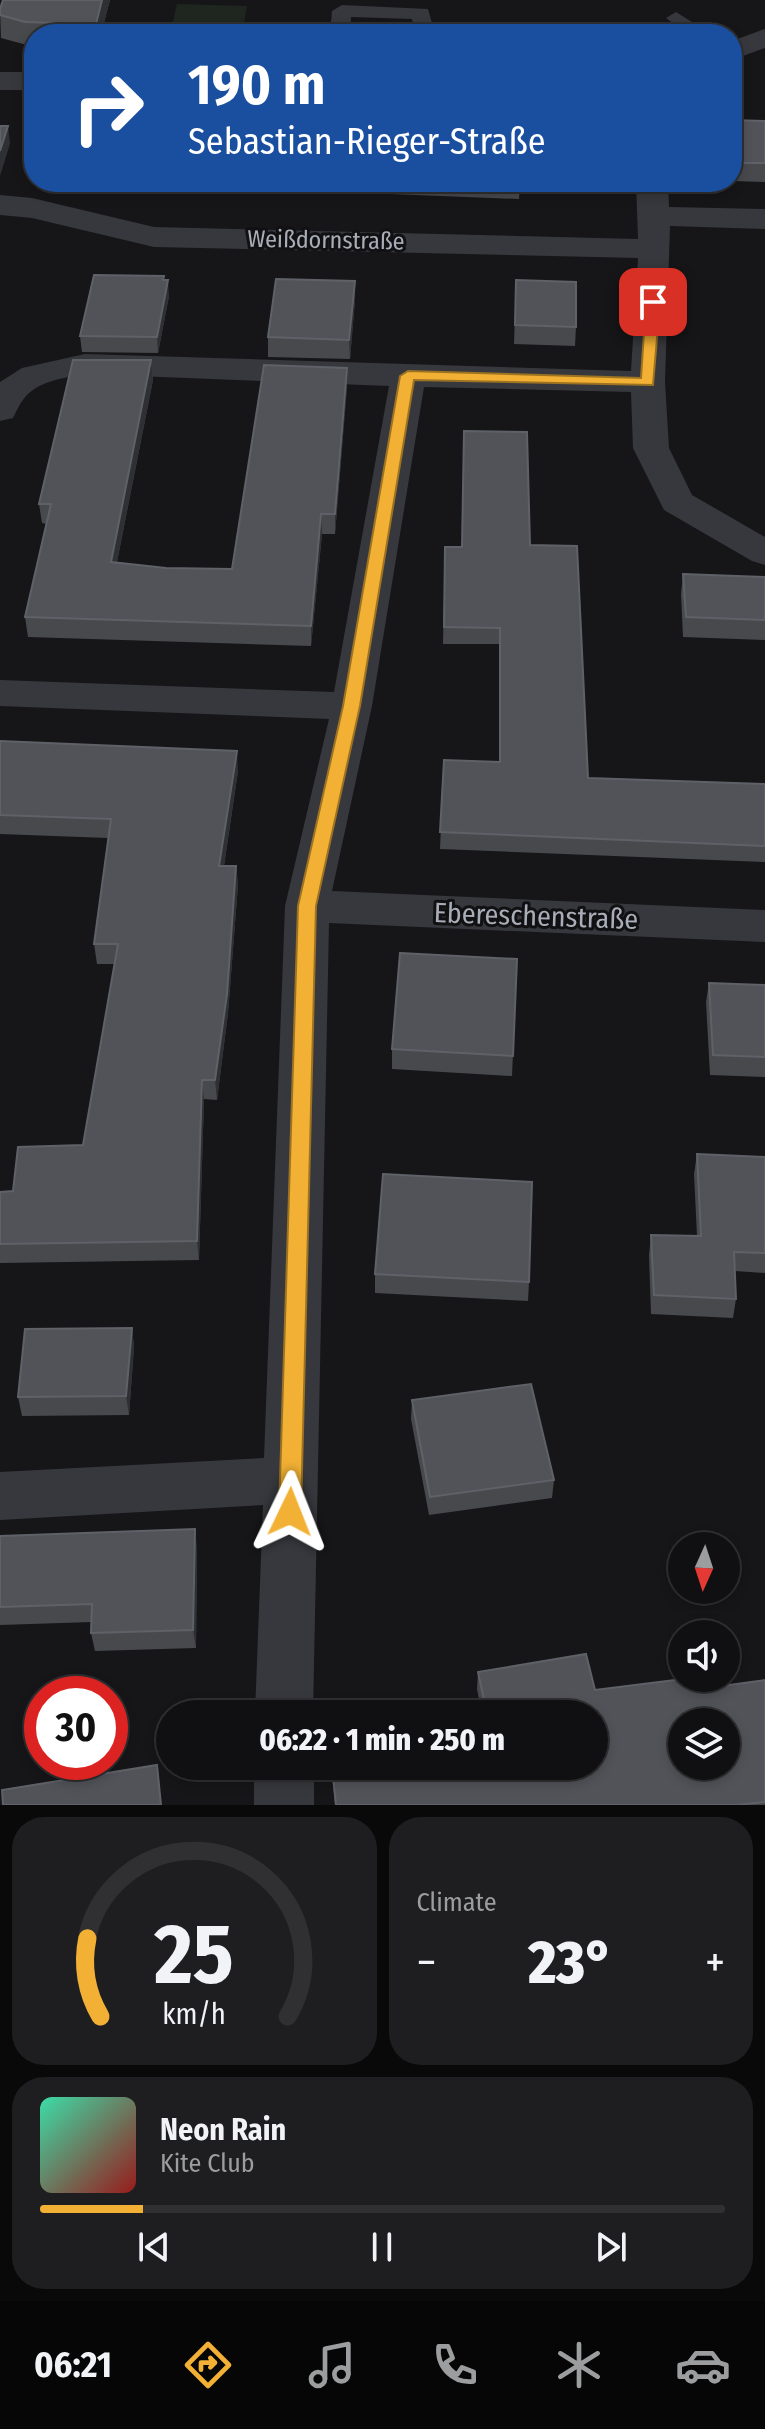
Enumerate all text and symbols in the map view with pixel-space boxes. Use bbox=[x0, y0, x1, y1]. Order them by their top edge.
text: 190 m bbox=[188, 52, 326, 119]
icon: right bbox=[56, 56, 160, 160]
text: Sebastian-Rieger-Straße bbox=[188, 120, 546, 164]
street label: Weißdornstraße bbox=[247, 225, 405, 255]
pin bbox=[619, 268, 687, 336]
icon: arrive bbox=[631, 280, 675, 324]
street label: Ebereschenstraße bbox=[433, 896, 639, 936]
position arrow bbox=[248, 1470, 332, 1554]
north arrow bbox=[668, 1532, 740, 1604]
map controls bbox=[668, 1532, 740, 1780]
button: sound bbox=[668, 1620, 740, 1692]
speed limit sign: 30 bbox=[24, 1676, 128, 1780]
button: layers bbox=[668, 1708, 740, 1780]
text: 06:22 · 1 min · 250 m bbox=[259, 1722, 505, 1758]
text: Climate bbox=[417, 1887, 497, 1918]
text: 25 bbox=[154, 1905, 234, 2005]
text: 23° bbox=[528, 1927, 613, 1999]
text: − bbox=[417, 1936, 436, 1989]
text: + bbox=[705, 1936, 725, 1989]
text: km/h bbox=[162, 1997, 226, 2032]
text: Neon Rain bbox=[160, 2112, 286, 2148]
text: Kite Club bbox=[160, 2148, 255, 2179]
icon: previous bbox=[132, 2225, 176, 2269]
icon: pause bbox=[360, 2225, 404, 2269]
icon: next bbox=[589, 2225, 633, 2269]
icon: directions bbox=[180, 2337, 236, 2393]
icon: music bbox=[304, 2337, 360, 2393]
icon: phone bbox=[427, 2337, 483, 2393]
icon: climate bbox=[551, 2337, 607, 2393]
icon: car bbox=[675, 2337, 731, 2393]
text: 06:21 bbox=[34, 2343, 112, 2387]

